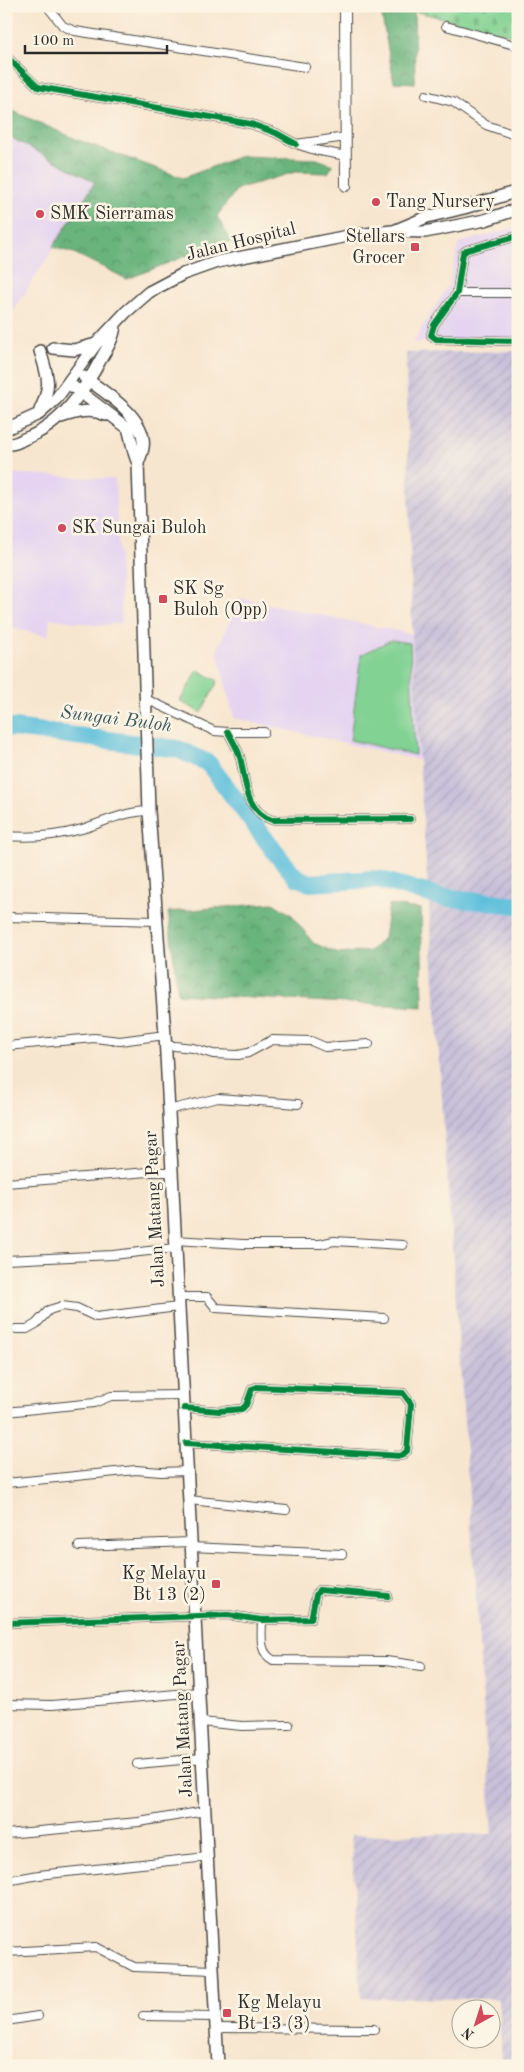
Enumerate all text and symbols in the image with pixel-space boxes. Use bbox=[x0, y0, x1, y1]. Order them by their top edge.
scale bar bbox=[25, 22, 168, 54]
text: 100 m bbox=[32, 34, 74, 49]
place label: Tang Nursery bbox=[386, 193, 496, 211]
marker: Tang Nursery bbox=[370, 196, 382, 208]
place label: SMK Sierramas bbox=[50, 205, 174, 223]
marker: SMK Sierramas bbox=[34, 208, 46, 220]
street label: Jalan Hospital bbox=[184, 220, 298, 264]
place label: Stellars Grocer bbox=[345, 228, 406, 267]
marker: Stellars Grocer bbox=[409, 241, 421, 253]
place label: SK Sungai Buloh bbox=[72, 519, 207, 537]
marker: SK Sungai Buloh bbox=[56, 522, 68, 534]
place label: SK Sg Buloh (Opp) bbox=[173, 580, 268, 619]
marker: SK Sg Buloh (Opp) bbox=[157, 593, 169, 605]
water label: Sungai Buloh bbox=[59, 704, 173, 736]
street label: Jalan Matang Pagar bbox=[142, 1129, 168, 1288]
place label: Kg Melayu Bt 13 (2) bbox=[122, 1565, 206, 1604]
marker: Kg Melayu Bt 13 (2) bbox=[210, 1578, 222, 1590]
street label: Jalan Matang Pagar bbox=[170, 1639, 196, 1798]
place label: Kg Melayu Bt 13 (3) bbox=[237, 1994, 322, 2033]
north arrow bbox=[452, 2000, 502, 2050]
marker: Kg Melayu Bt 13 (3) bbox=[221, 2007, 233, 2019]
text: N bbox=[460, 2024, 477, 2042]

